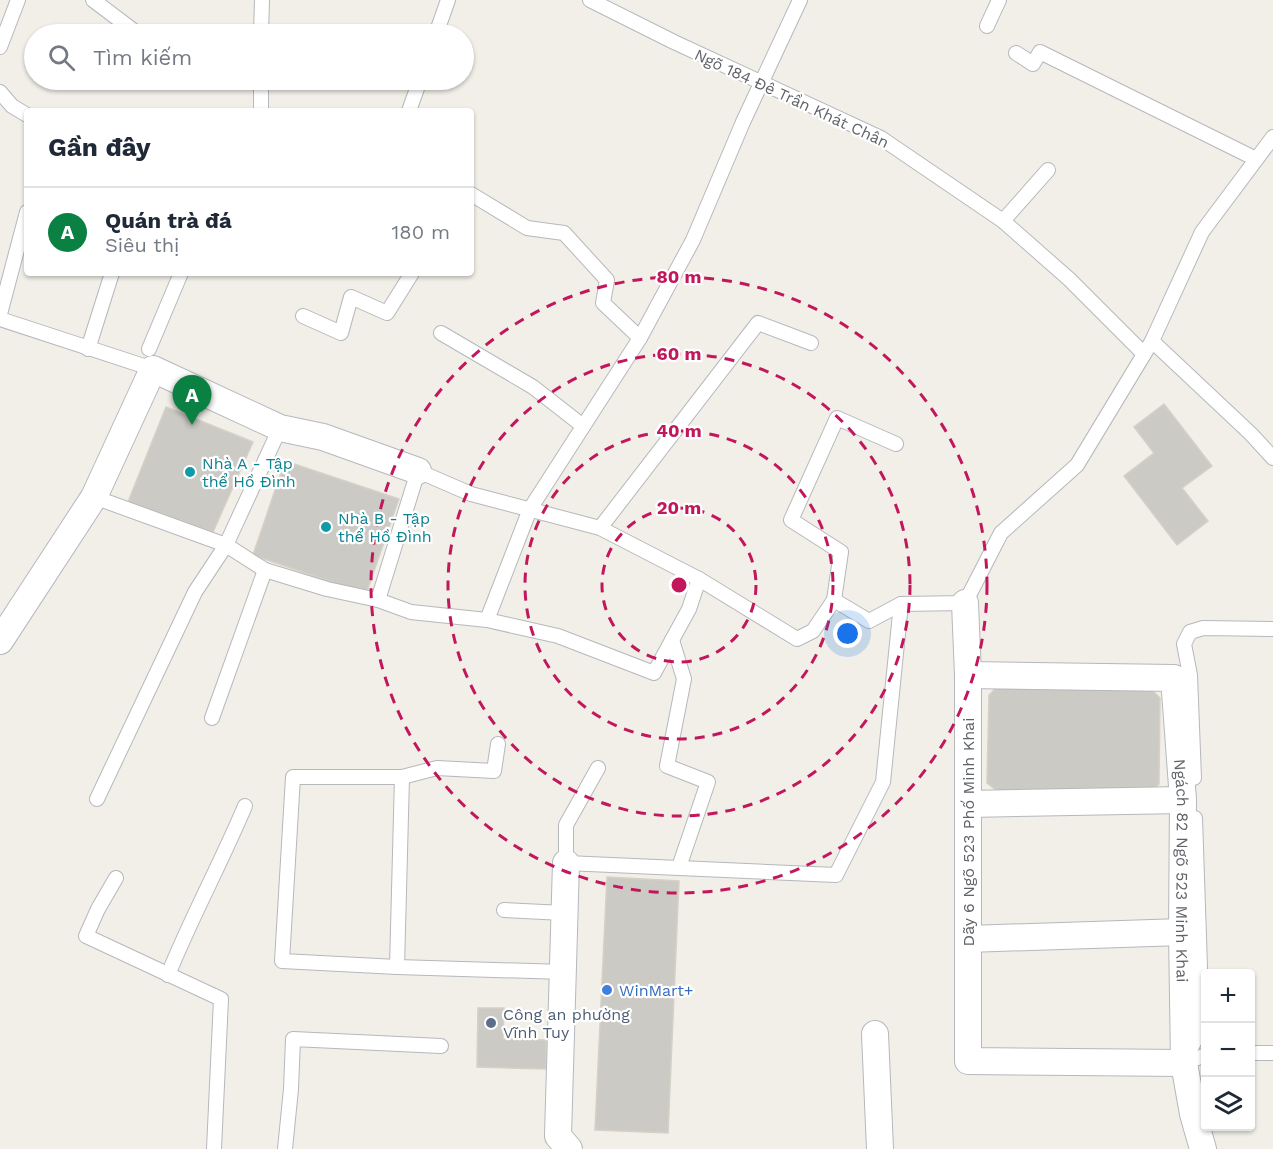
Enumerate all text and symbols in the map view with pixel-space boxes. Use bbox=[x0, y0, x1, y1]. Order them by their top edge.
search box bbox=[24, 24, 474, 90]
icon: search bbox=[45, 41, 78, 74]
text: Tìm kiếm bbox=[93, 45, 192, 70]
street label: Ngõ 184 Đê Trần Khát Chân bbox=[691, 45, 892, 152]
text: Gần đây bbox=[48, 132, 151, 162]
text: Quán trà đá bbox=[105, 208, 232, 233]
text: A bbox=[61, 220, 74, 244]
text: 180 m bbox=[392, 220, 450, 244]
text: Siêu thị bbox=[105, 233, 179, 257]
text: 80 m bbox=[657, 266, 701, 287]
text: 60 m bbox=[657, 343, 701, 364]
pin: A bbox=[172, 376, 212, 425]
text: 40 m bbox=[656, 420, 702, 441]
place label: Nhà A - Tập thể Hồ Đình bbox=[202, 454, 296, 491]
marker: Nhà A - Tập thể Hồ Đình bbox=[183, 465, 197, 479]
text: 20 m bbox=[657, 497, 701, 518]
place label: Nhà B - Tập thể Hồ Đình bbox=[338, 509, 432, 546]
marker: Nhà B - Tập thể Hồ Đình bbox=[319, 520, 333, 534]
centre of rings bbox=[669, 575, 689, 595]
your location bbox=[833, 619, 862, 648]
street label: Dãy 6 Ngõ 523 Phố Minh Khai bbox=[959, 718, 978, 946]
street label: Ngách 82 Ngõ 523 Minh Khai bbox=[1170, 758, 1192, 983]
map controls bbox=[1201, 969, 1255, 1131]
button: + bbox=[1201, 969, 1255, 1023]
place label: WinMart+ bbox=[619, 981, 694, 1000]
marker: WinMart+ bbox=[600, 983, 614, 997]
place label: Công an phường Vĩnh Tuy bbox=[503, 1005, 630, 1042]
marker: Công an phường Vĩnh Tuy bbox=[484, 1016, 498, 1030]
button: − bbox=[1201, 1023, 1255, 1077]
button: layers bbox=[1201, 1077, 1255, 1131]

